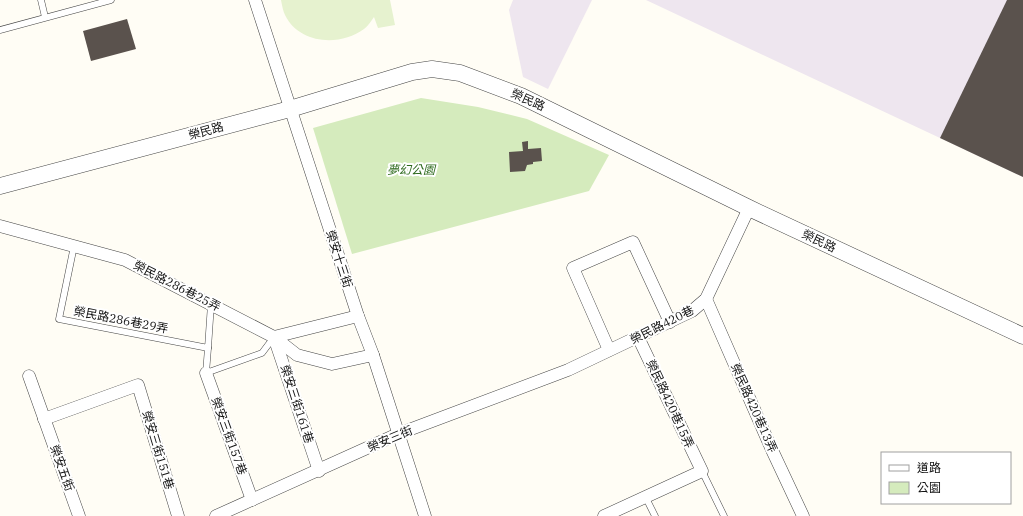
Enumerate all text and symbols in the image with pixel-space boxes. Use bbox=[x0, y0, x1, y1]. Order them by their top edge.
street label: 榮民路 bbox=[509, 85, 548, 114]
street label: 榮民路 bbox=[187, 119, 225, 142]
park label: 夢幻公園 bbox=[387, 162, 437, 177]
street label: 榮民路 bbox=[800, 226, 839, 255]
street label: 榮安十三街 bbox=[323, 228, 356, 290]
street label: 榮民路286巷25弄 bbox=[131, 257, 223, 314]
street label: 榮民路420巷 bbox=[627, 302, 696, 347]
street label: 榮民路286巷29弄 bbox=[73, 303, 170, 336]
street label: 榮民路420巷15弄 bbox=[643, 357, 698, 450]
street label: 榮民路420巷13弄 bbox=[728, 361, 781, 455]
street label: 榮安三街161巷 bbox=[278, 363, 317, 445]
street label: 榮安三街157巷 bbox=[208, 395, 250, 477]
street label: 榮安三街151巷 bbox=[139, 409, 178, 491]
street label: 榮安三街 bbox=[365, 422, 415, 455]
street label: 榮安五街 bbox=[47, 443, 78, 493]
legend bbox=[881, 452, 1011, 504]
text: 道路 bbox=[917, 460, 941, 475]
text: 公園 bbox=[917, 480, 941, 495]

